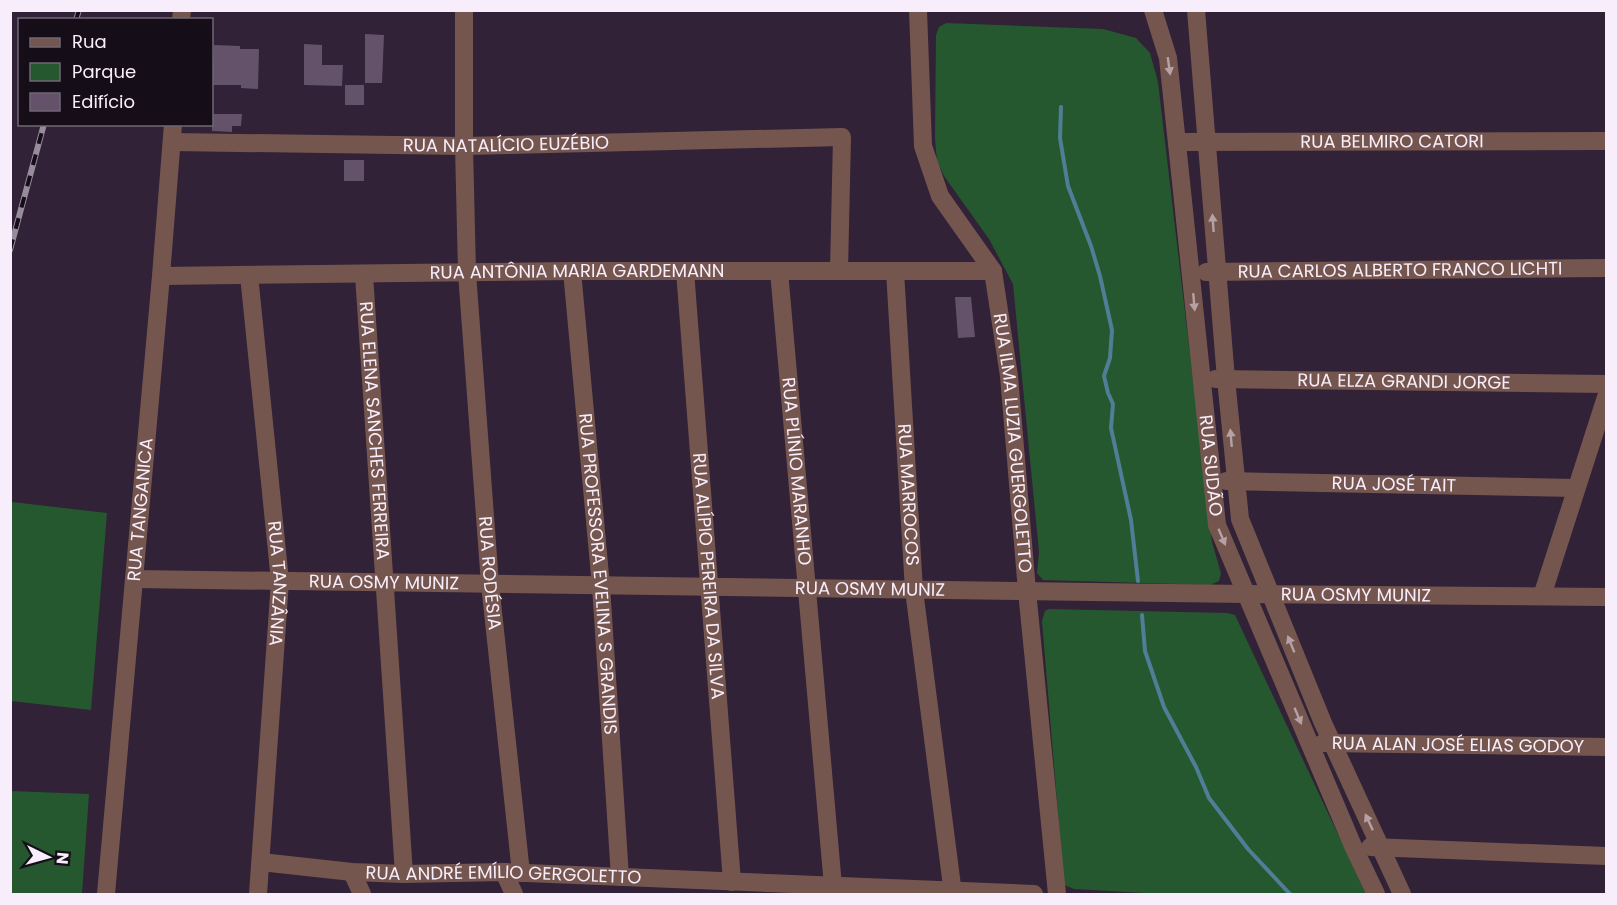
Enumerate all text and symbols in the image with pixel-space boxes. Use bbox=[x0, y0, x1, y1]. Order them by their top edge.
legend bbox=[18, 18, 213, 126]
text: Rua bbox=[72, 29, 107, 54]
one-way arrow bbox=[1165, 57, 1174, 76]
text: Parque bbox=[72, 59, 136, 84]
text: Edifício bbox=[72, 89, 135, 114]
street label: RUA BELMIRO CATORI bbox=[1300, 128, 1484, 154]
street label: RUA NATALÍCIO EUZÉBIO bbox=[403, 130, 609, 158]
one-way arrow bbox=[1208, 213, 1218, 232]
street label: RUA CARLOS ALBERTO FRANCO LICHTI bbox=[1237, 255, 1562, 284]
street label: RUA ANTÔNIA MARIA GARDEMANN bbox=[429, 258, 724, 285]
one-way arrow bbox=[1189, 293, 1199, 312]
street label: RUA ELENA SANCHES FERREIRA bbox=[354, 300, 396, 561]
street label: RUA ILMA LUZIA GUERGOLETTO bbox=[988, 311, 1038, 574]
street label: RUA ELZA GRANDI JORGE bbox=[1297, 367, 1511, 395]
street label: RUA PLÍNIO MARANHO bbox=[776, 376, 818, 566]
street label: RUA PROFESSORA EVELINA S GRANDIS bbox=[573, 412, 624, 735]
street label: RUA SUDÃO bbox=[1194, 413, 1229, 517]
street label: RUA MARROCOS bbox=[892, 423, 926, 566]
one-way arrow bbox=[1226, 428, 1236, 447]
street label: RUA TANGANICA bbox=[121, 437, 159, 582]
street label: RUA ALÍPIO PEREIRA DA SILVA bbox=[687, 452, 731, 700]
street label: RUA JOSÉ TAIT bbox=[1332, 470, 1457, 498]
street label: RUA RODÉSIA bbox=[473, 515, 508, 631]
street label: RUA TANZÂNIA bbox=[262, 520, 293, 647]
one-way arrow bbox=[1218, 528, 1227, 546]
street label: RUA OSMY MUNIZ bbox=[309, 568, 459, 595]
street label: RUA OSMY MUNIZ bbox=[795, 575, 945, 602]
street label: RUA OSMY MUNIZ bbox=[1281, 581, 1431, 608]
one-way arrow bbox=[1286, 634, 1296, 652]
one-way arrow bbox=[1293, 708, 1303, 726]
street label: RUA ALAN JOSÉ ELIAS GODOY bbox=[1332, 730, 1585, 759]
one-way arrow bbox=[1364, 814, 1373, 831]
north arrow bbox=[18, 827, 78, 887]
text: N bbox=[50, 851, 74, 865]
street label: RUA ANDRÉ EMÍLIO GERGOLETTO bbox=[365, 859, 642, 890]

